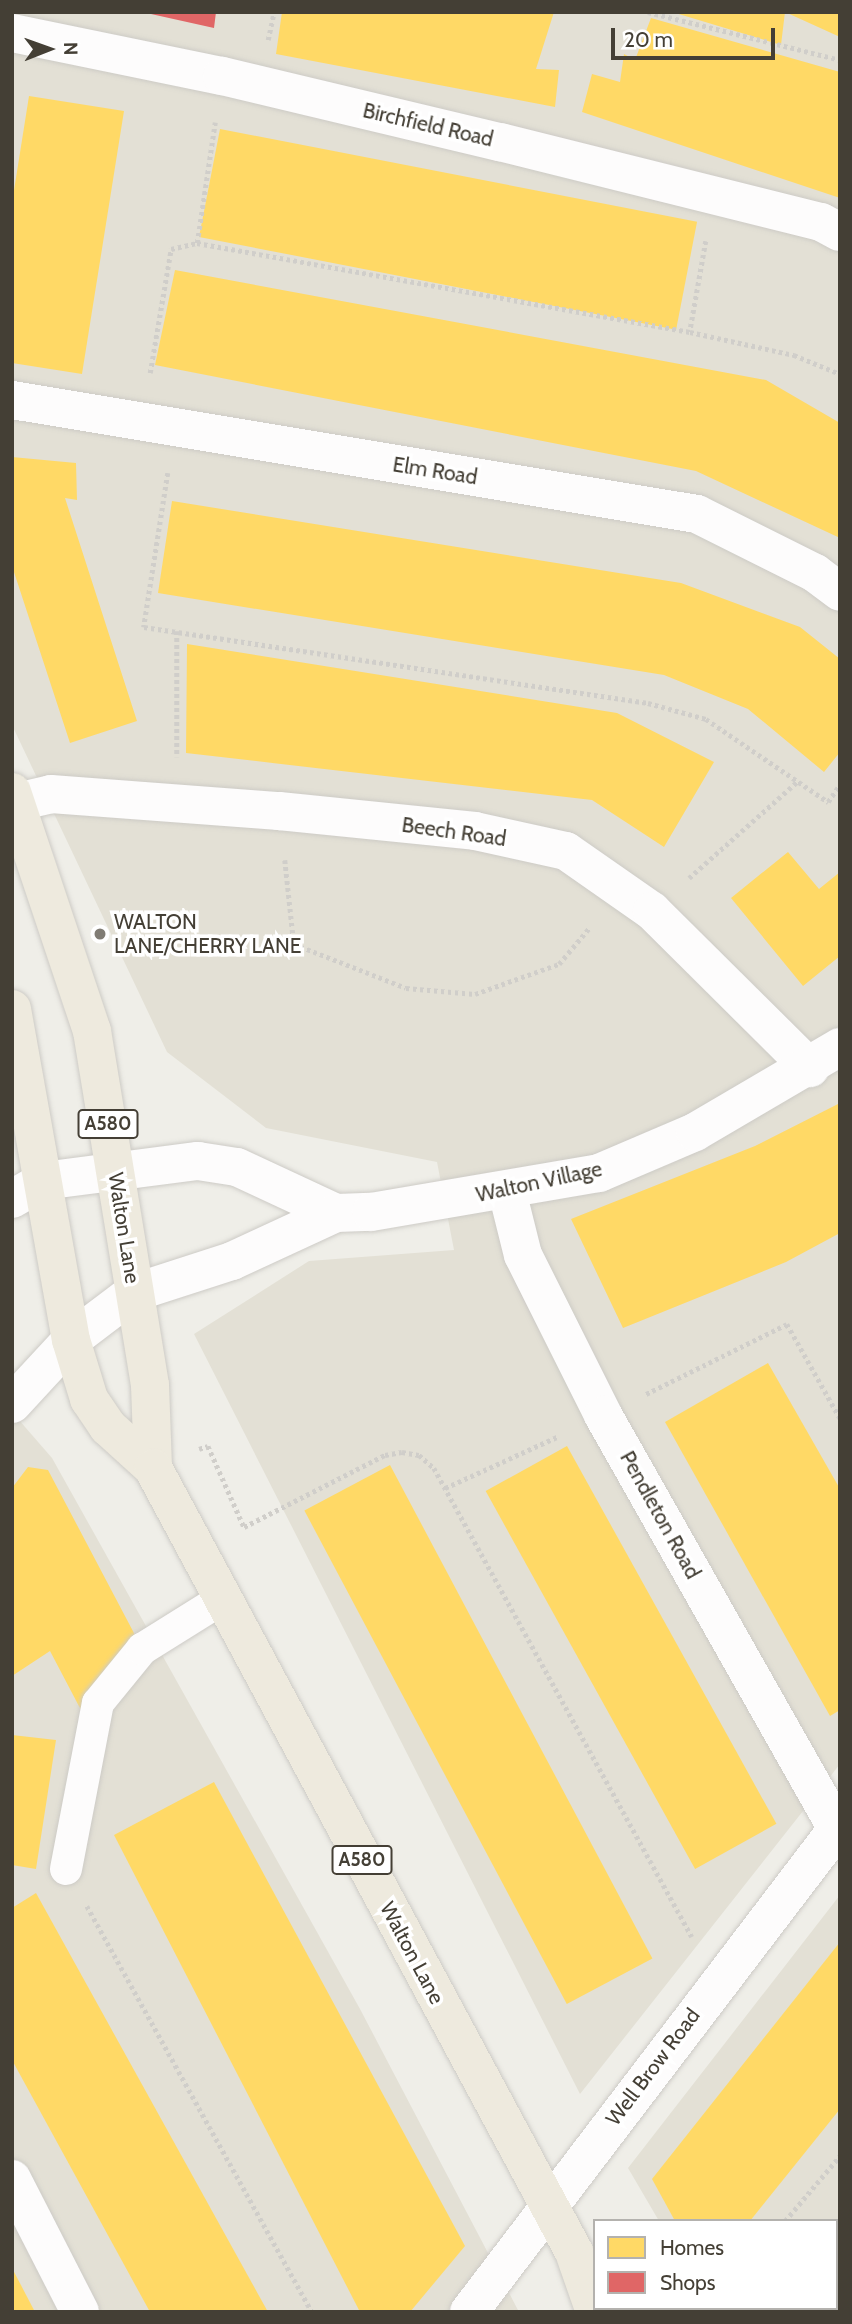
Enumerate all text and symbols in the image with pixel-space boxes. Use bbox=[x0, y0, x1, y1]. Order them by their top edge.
north arrow bbox=[14, 14, 84, 84]
scale bar bbox=[614, 14, 778, 58]
text: 20 m bbox=[624, 27, 673, 52]
text: N bbox=[59, 42, 82, 56]
street label: Birchfield Road bbox=[360, 98, 496, 152]
street label: Elm Road bbox=[391, 452, 479, 490]
street label: Beech Road bbox=[400, 812, 508, 852]
place label: WALTON LANE/CHERRY LANE bbox=[114, 909, 301, 959]
marker: WALTON LANE/CHERRY LANE bbox=[92, 926, 108, 942]
road number: A580 bbox=[76, 1108, 140, 1140]
street label: Walton Village bbox=[474, 1156, 604, 1208]
street label: Walton Lane bbox=[103, 1171, 145, 1285]
street label: Pendleton Road bbox=[615, 1447, 705, 1583]
road number: A580 bbox=[330, 1844, 394, 1876]
street label: Walton Lane bbox=[375, 1898, 449, 2008]
street label: Well Brow Road bbox=[601, 2003, 705, 2131]
legend bbox=[593, 2219, 838, 2310]
text: Homes bbox=[660, 2235, 724, 2260]
text: Shops bbox=[660, 2270, 715, 2295]

